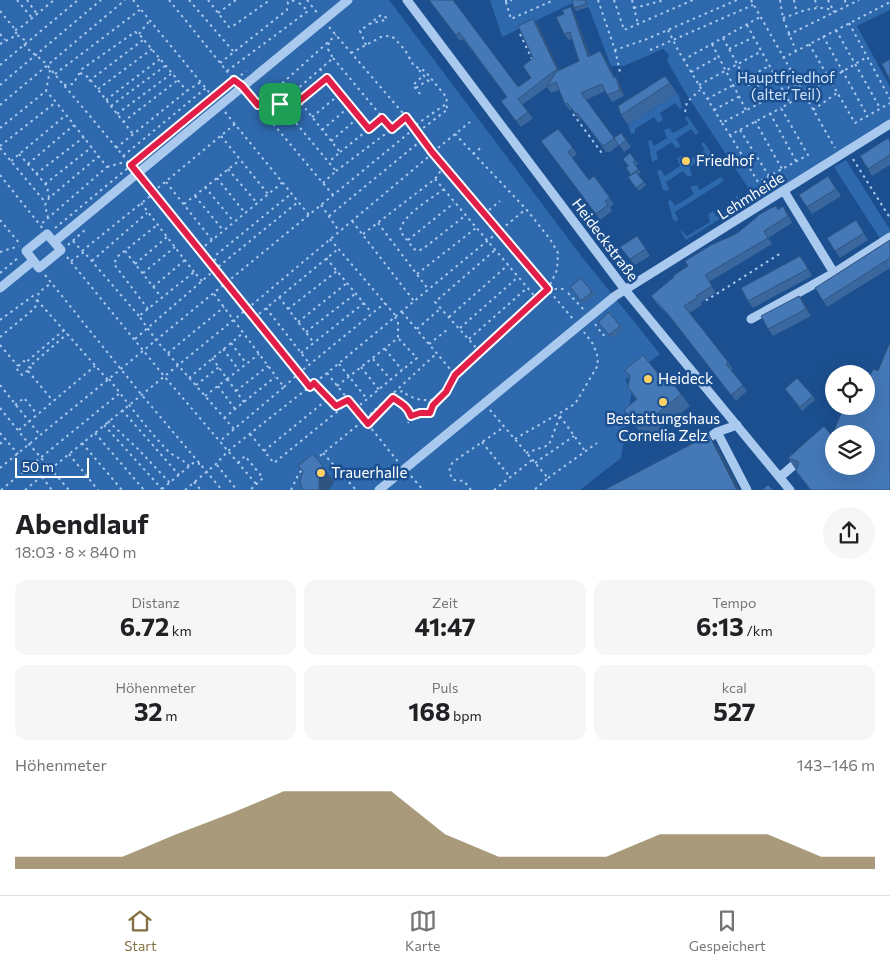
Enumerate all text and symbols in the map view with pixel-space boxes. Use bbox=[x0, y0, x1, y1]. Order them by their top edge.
park label: Hauptfriedhof (alter Teil) bbox=[737, 68, 835, 103]
pin bbox=[259, 83, 301, 125]
icon: arrive bbox=[266, 90, 294, 118]
place label: Friedhof bbox=[696, 151, 754, 169]
marker: Friedhof bbox=[680, 155, 692, 167]
street label: Lehmheide bbox=[714, 168, 787, 223]
street label: Heideckstraße bbox=[569, 195, 643, 284]
map controls bbox=[825, 365, 875, 475]
button: locate bbox=[825, 365, 875, 415]
place label: Heideck bbox=[658, 369, 713, 387]
marker: Heideck bbox=[642, 373, 654, 385]
marker: Bestattungshaus Cornelia Zelz bbox=[657, 396, 669, 408]
place label: Bestattungshaus Cornelia Zelz bbox=[606, 409, 720, 444]
button: layers bbox=[825, 425, 875, 475]
scale bar bbox=[15, 455, 89, 478]
text: 50 m bbox=[22, 458, 54, 475]
place label: Trauerhalle bbox=[331, 463, 407, 481]
marker: Trauerhalle bbox=[315, 467, 327, 479]
text: Abendlauf bbox=[15, 506, 149, 540]
button: share bbox=[823, 507, 875, 559]
text: 18:03 · 8 × 840 m bbox=[15, 542, 136, 561]
text: Distanz bbox=[132, 594, 180, 611]
text: Zeit bbox=[432, 594, 458, 611]
text: Tempo bbox=[712, 594, 756, 611]
text: 6.72 bbox=[120, 611, 169, 641]
text: 41:47 bbox=[414, 611, 476, 641]
text: 6:13 bbox=[696, 611, 744, 641]
text: km bbox=[169, 622, 192, 639]
text: /km bbox=[744, 622, 773, 639]
text: Höhenmeter bbox=[115, 679, 196, 696]
text: Puls bbox=[432, 679, 458, 696]
text: kcal bbox=[722, 679, 747, 696]
text: 32 bbox=[134, 696, 163, 726]
text: 168 bbox=[408, 696, 450, 726]
text: 527 bbox=[713, 696, 756, 726]
text: m bbox=[163, 707, 177, 724]
text: bpm bbox=[450, 707, 482, 724]
text: Höhenmeter bbox=[15, 755, 107, 774]
text: 143–146 m bbox=[797, 755, 875, 774]
tab: Start bbox=[124, 907, 157, 954]
tab: Karte bbox=[405, 907, 440, 954]
tab: Gespeichert bbox=[689, 907, 766, 954]

